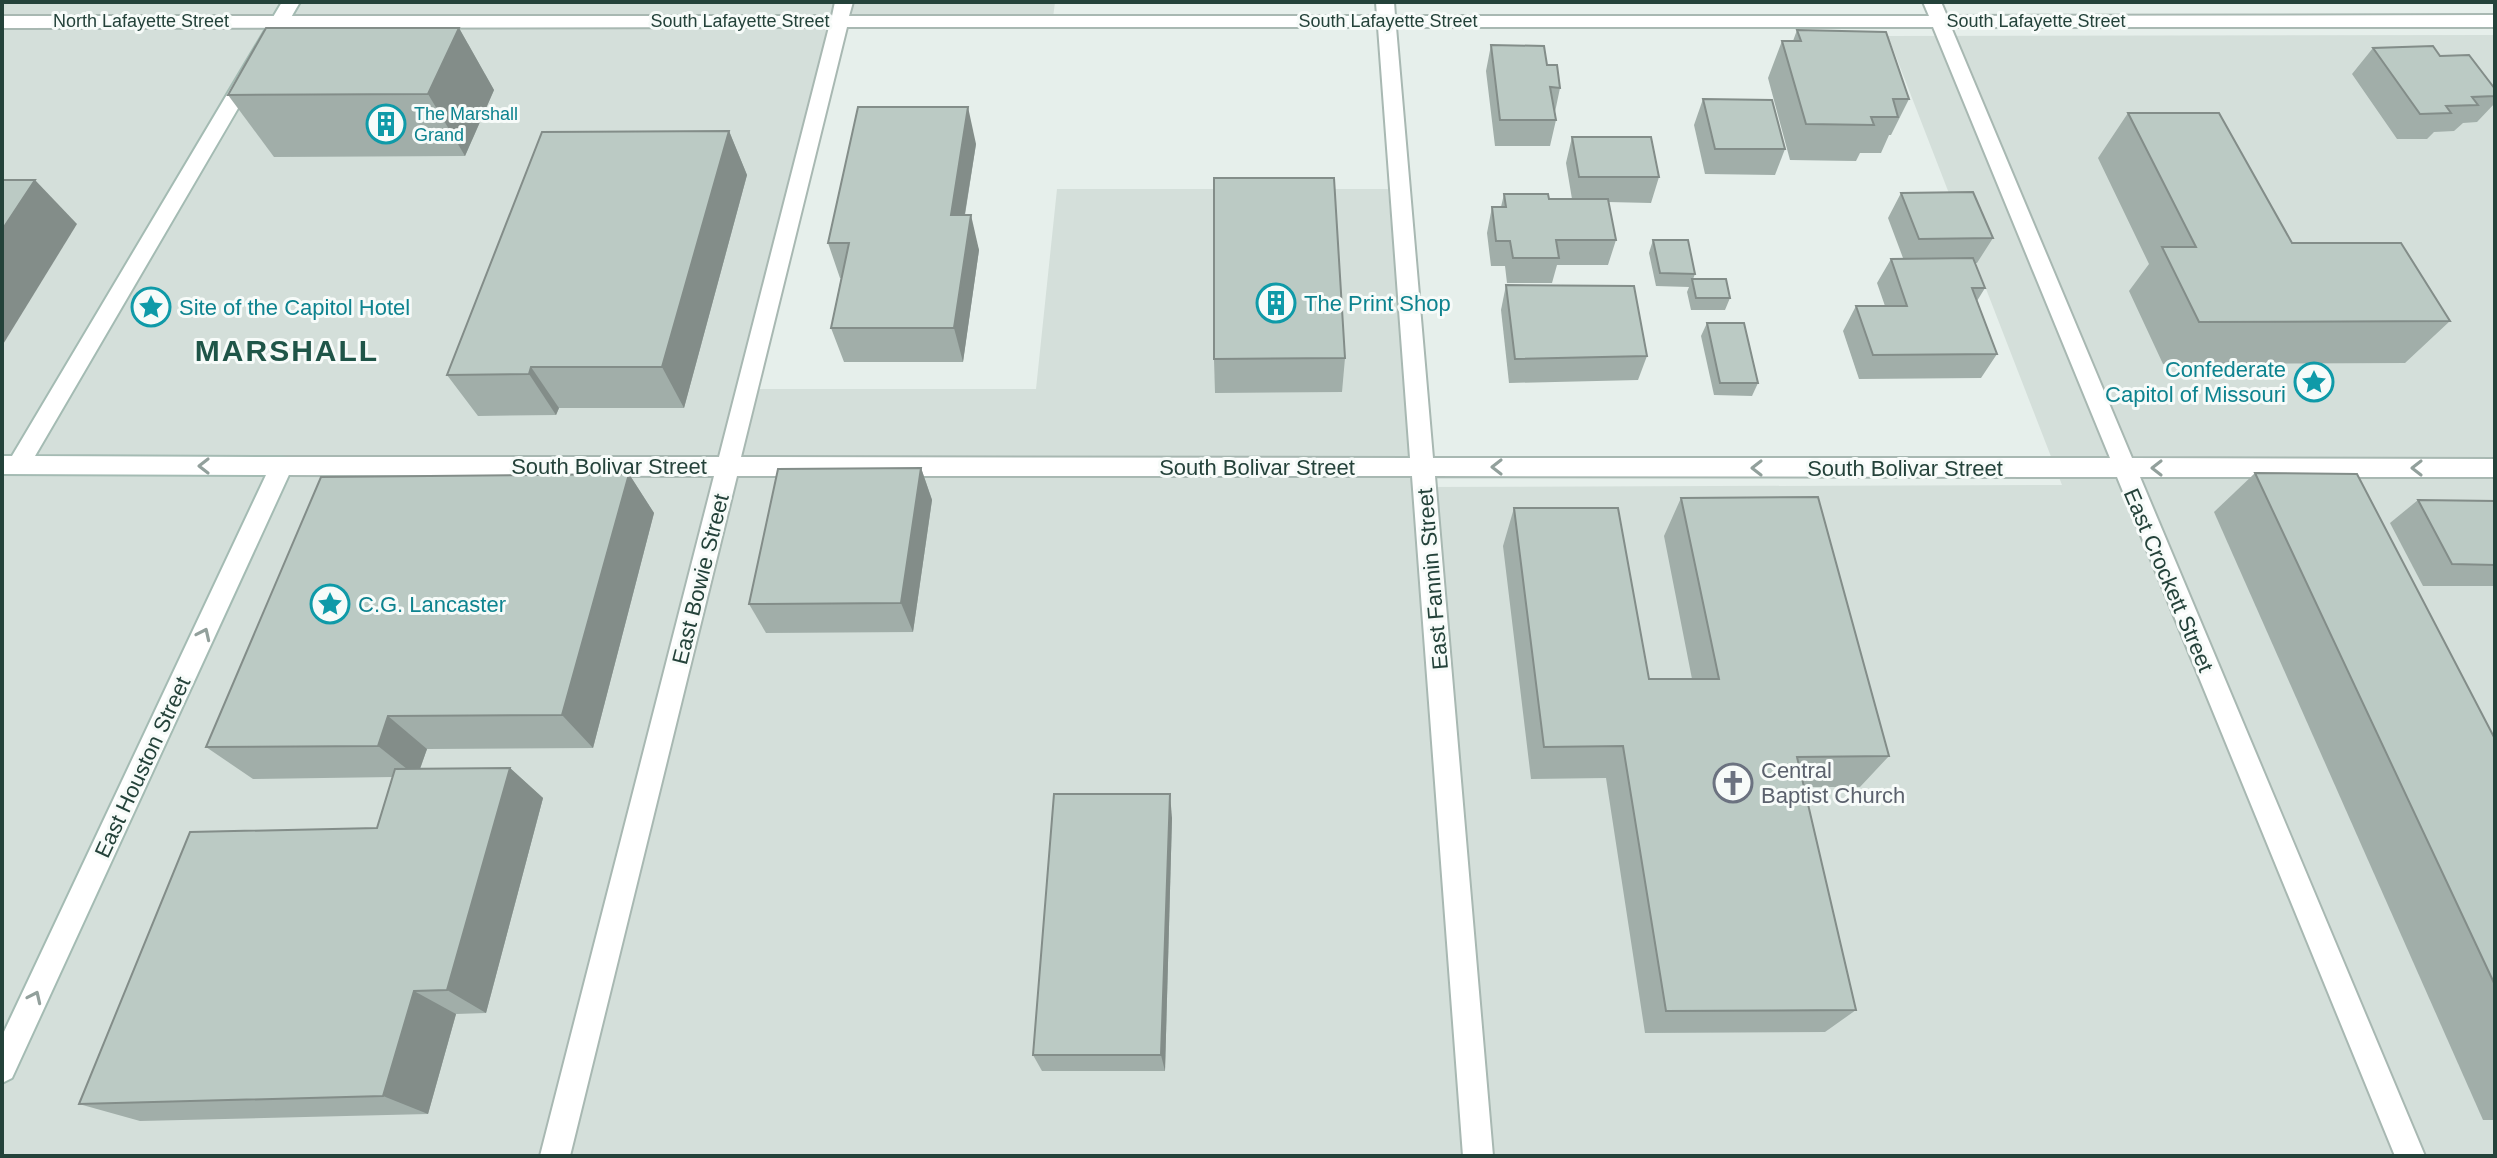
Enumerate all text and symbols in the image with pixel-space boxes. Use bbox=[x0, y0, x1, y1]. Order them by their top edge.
street label: North Lafayette Street bbox=[53, 11, 229, 31]
street label: South Lafayette Street bbox=[650, 11, 830, 31]
street label: South Lafayette Street bbox=[1298, 11, 1478, 31]
street label: South Lafayette Street bbox=[1946, 11, 2126, 31]
building icon: The Marshall Grand bbox=[365, 103, 407, 145]
place label: The Marshall Grand bbox=[414, 104, 518, 145]
building icon: The Print Shop bbox=[1255, 282, 1297, 324]
place icon: Site of the Capitol Hotel bbox=[130, 286, 172, 328]
place label: The Print Shop bbox=[1304, 291, 1451, 316]
place label: Site of the Capitol Hotel bbox=[179, 295, 410, 320]
district label: MARSHALL bbox=[195, 334, 379, 367]
place label: Confederate Capitol of Missouri bbox=[2105, 357, 2286, 407]
place icon: Confederate Capitol of Missouri bbox=[2293, 361, 2335, 403]
street label: South Bolivar Street bbox=[511, 454, 707, 479]
street label: South Bolivar Street bbox=[1159, 455, 1355, 480]
street label: South Bolivar Street bbox=[1807, 456, 2003, 481]
one-way arrow bbox=[197, 457, 210, 475]
one-way arrow bbox=[1490, 458, 1503, 476]
one-way arrow bbox=[1750, 459, 1763, 477]
one-way arrow bbox=[2150, 459, 2163, 477]
one-way arrow bbox=[2410, 459, 2423, 477]
street label: East Crockett Street bbox=[2119, 485, 2219, 676]
street label: East Fannin Street bbox=[1412, 487, 1453, 671]
street label: East Bowie Street bbox=[667, 491, 734, 667]
place icon: C.G. Lancaster bbox=[309, 583, 351, 625]
place label: C.G. Lancaster bbox=[358, 592, 506, 617]
one-way arrow bbox=[194, 628, 210, 643]
street label: East Houston Street bbox=[90, 673, 195, 862]
place label: Central Baptist Church bbox=[1761, 758, 1905, 808]
church icon: Central Baptist Church bbox=[1712, 762, 1754, 804]
one-way arrow bbox=[25, 991, 41, 1005]

